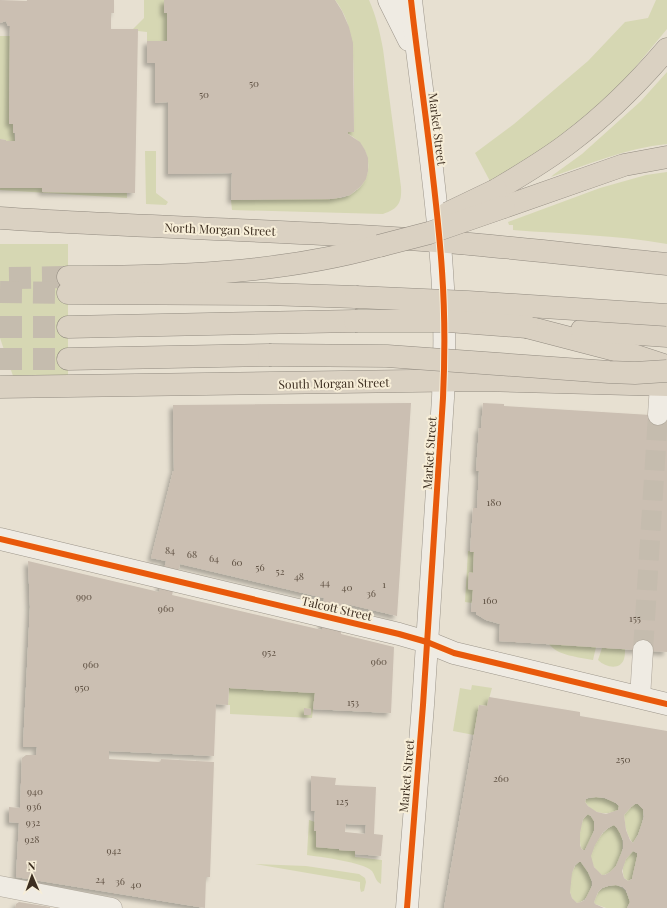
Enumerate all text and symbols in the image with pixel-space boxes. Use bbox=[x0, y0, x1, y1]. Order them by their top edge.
house number: 50 bbox=[249, 76, 259, 90]
house number: 50 bbox=[199, 87, 209, 101]
street label: Market Street bbox=[426, 92, 450, 167]
street label: North Morgan Street bbox=[164, 219, 277, 239]
street label: South Morgan Street bbox=[278, 374, 390, 392]
street label: Market Street bbox=[418, 415, 440, 490]
house number: 180 bbox=[487, 495, 501, 509]
house number: 84 bbox=[165, 543, 175, 557]
house number: 68 bbox=[187, 547, 197, 561]
house number: 64 bbox=[209, 551, 219, 565]
house number: 60 bbox=[231, 555, 243, 569]
house number: 56 bbox=[255, 560, 265, 574]
house number: 52 bbox=[276, 564, 285, 578]
house number: 48 bbox=[294, 569, 304, 583]
house number: 44 bbox=[320, 575, 330, 589]
house number: 1 bbox=[382, 577, 386, 591]
house number: 40 bbox=[342, 580, 352, 594]
house number: 36 bbox=[366, 586, 376, 600]
house number: 990 bbox=[76, 589, 92, 603]
street label: Talcott Street bbox=[300, 592, 375, 624]
house number: 160 bbox=[483, 593, 497, 607]
house number: 960 bbox=[158, 601, 174, 615]
house number: 155 bbox=[629, 611, 641, 625]
house number: 952 bbox=[262, 645, 276, 659]
house number: 960 bbox=[371, 654, 387, 668]
house number: 960 bbox=[83, 657, 99, 671]
house number: 950 bbox=[74, 680, 90, 694]
house number: 153 bbox=[347, 695, 360, 709]
street label: Market Street bbox=[395, 738, 417, 813]
house number: 250 bbox=[616, 752, 630, 766]
house number: 260 bbox=[493, 771, 509, 785]
house number: 940 bbox=[27, 784, 43, 798]
house number: 125 bbox=[336, 794, 348, 808]
house number: 936 bbox=[27, 799, 41, 813]
house number: 932 bbox=[26, 815, 40, 829]
house number: 928 bbox=[24, 832, 40, 846]
house number: 942 bbox=[107, 843, 122, 857]
north arrow bbox=[12, 856, 52, 896]
text: N bbox=[27, 858, 36, 873]
house number: 24 bbox=[95, 872, 105, 886]
house number: 36 bbox=[115, 874, 125, 888]
house number: 40 bbox=[131, 877, 141, 891]

